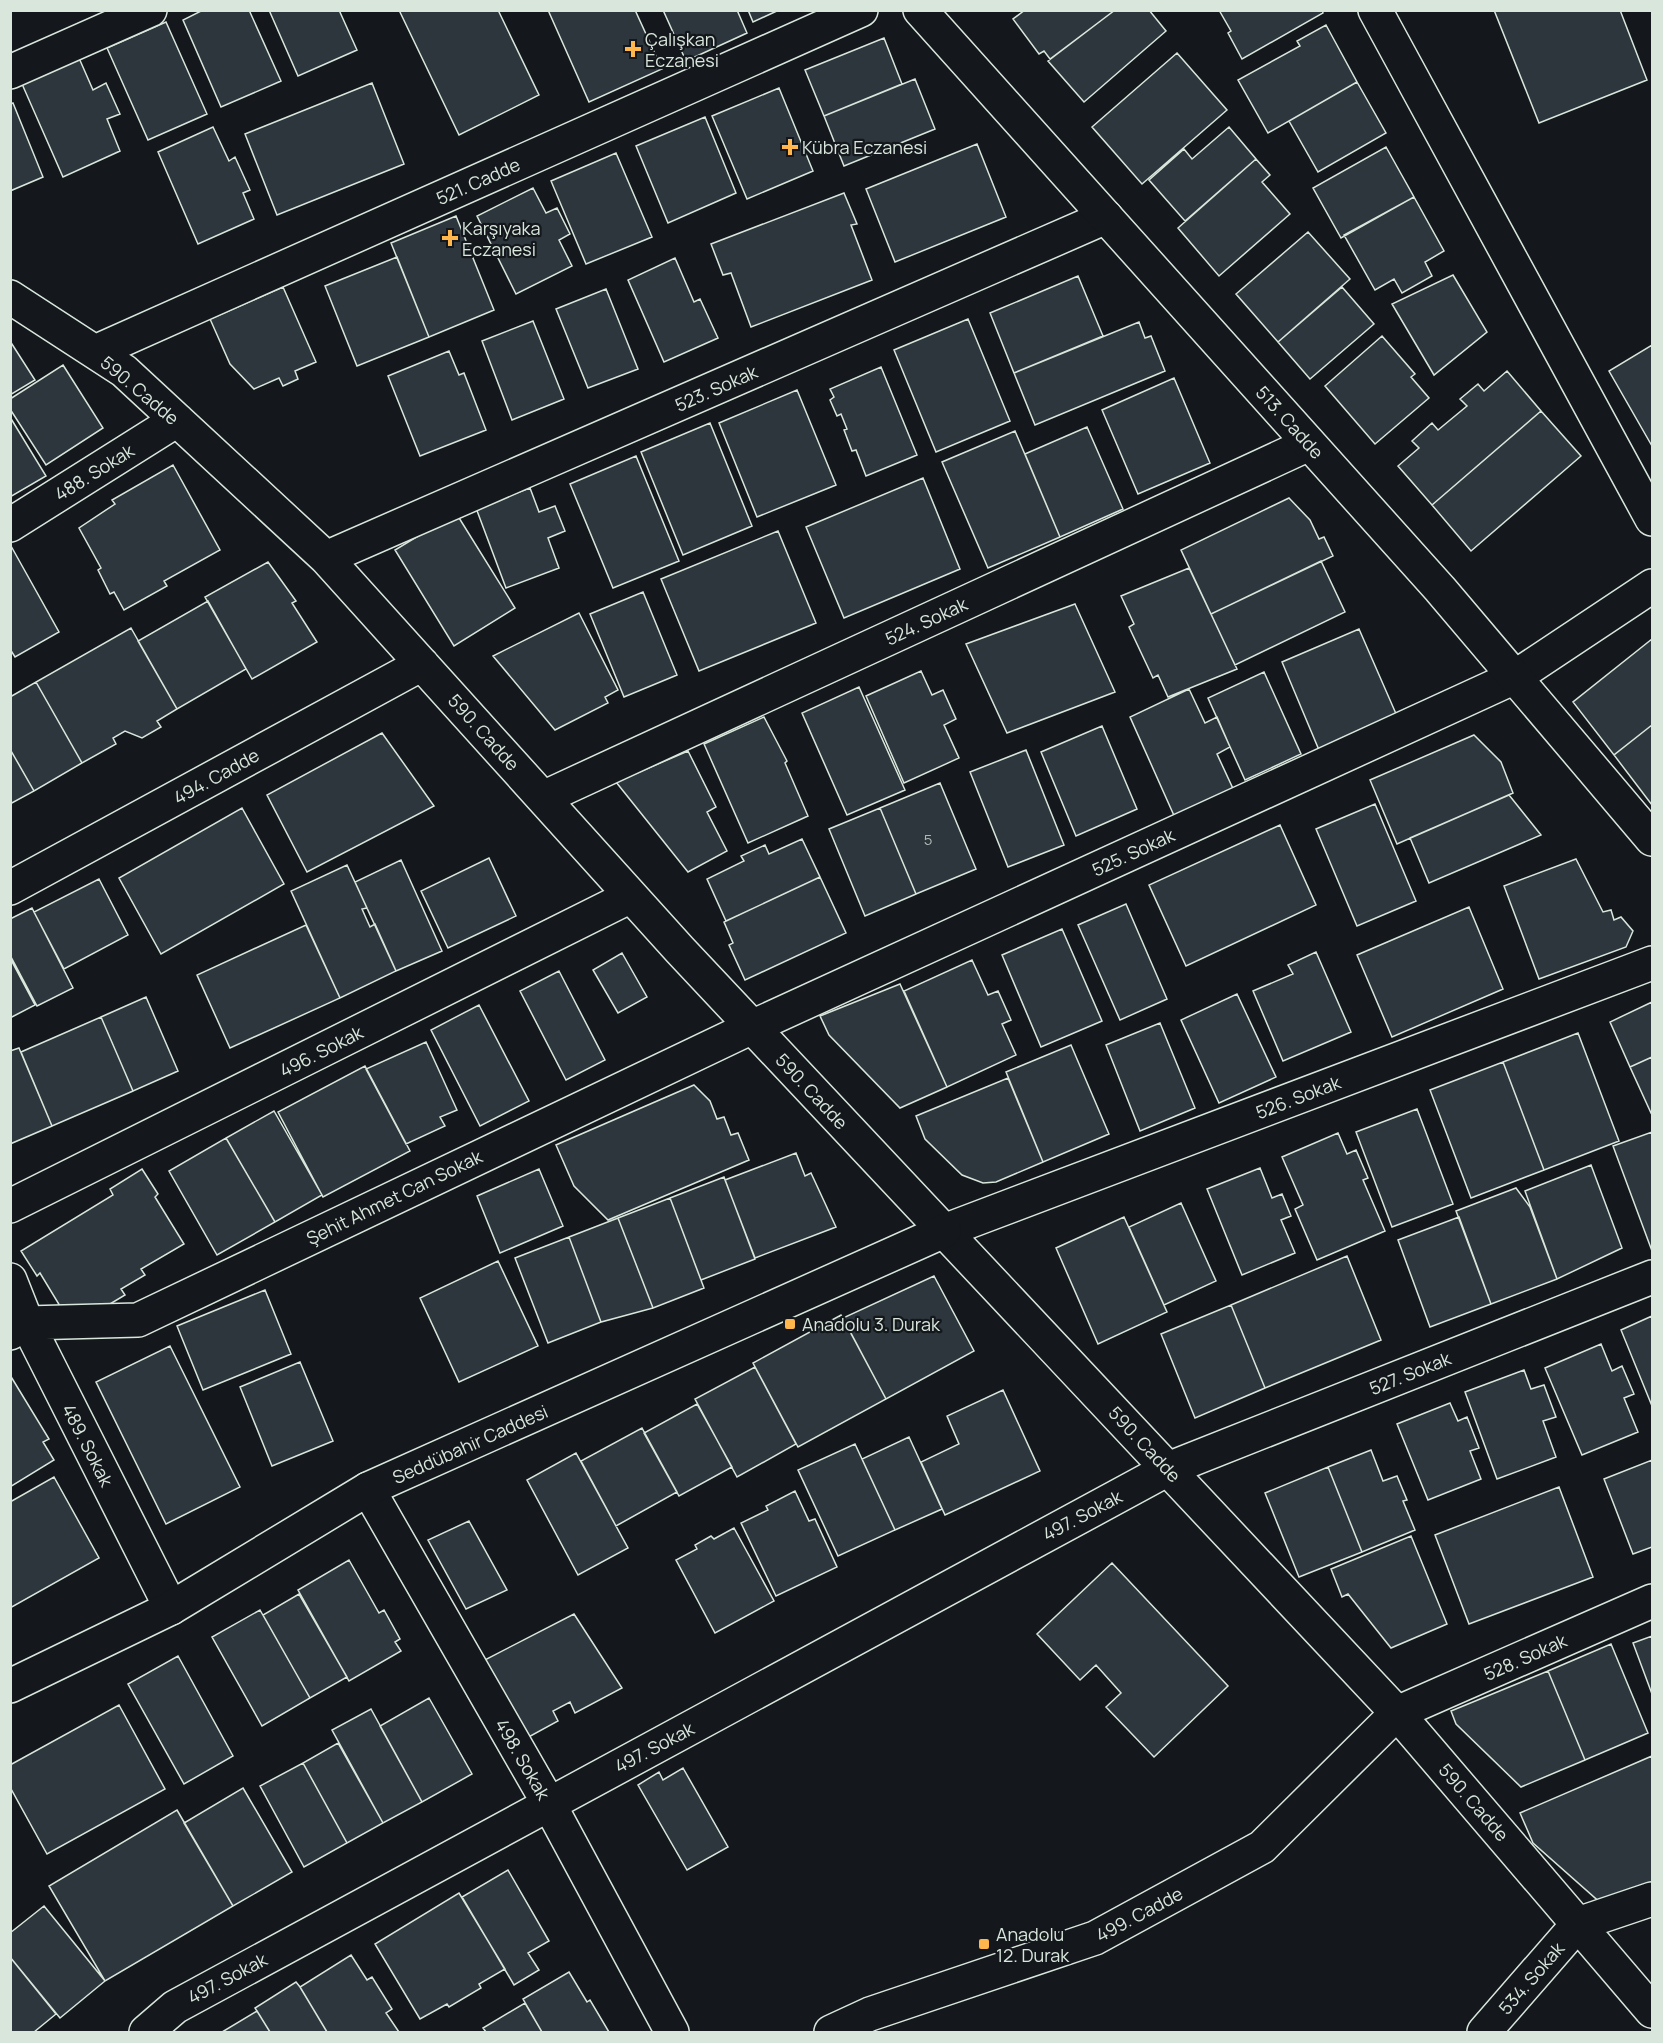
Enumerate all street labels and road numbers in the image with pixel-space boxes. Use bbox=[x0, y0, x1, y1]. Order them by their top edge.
street label: 521. Cadde bbox=[432, 152, 524, 210]
street label: 590. Cadde bbox=[96, 350, 184, 430]
street label: 523. Sokak bbox=[671, 359, 762, 417]
street label: 513. Cadde bbox=[1251, 380, 1329, 464]
street label: 488. Sokak bbox=[50, 438, 139, 506]
street label: 524. Sokak bbox=[881, 591, 972, 650]
street label: 590. Cadde bbox=[443, 689, 525, 775]
street label: 494. Cadde bbox=[169, 743, 263, 809]
street label: 525. Sokak bbox=[1088, 822, 1179, 882]
street label: 496. Sokak bbox=[275, 1019, 368, 1082]
street label: 590. Cadde bbox=[771, 1048, 853, 1134]
street label: 526. Sokak bbox=[1252, 1069, 1345, 1124]
street label: Şehit Ahmet Can Sokak bbox=[302, 1144, 487, 1250]
street label: 527. Sokak bbox=[1366, 1345, 1455, 1400]
street label: Seddübahir Caddesi bbox=[389, 1399, 551, 1489]
street label: 489. Sokak bbox=[57, 1400, 120, 1491]
street label: 590. Cadde bbox=[1104, 1401, 1186, 1487]
street label: 497. Sokak bbox=[1038, 1483, 1127, 1546]
street label: 528. Sokak bbox=[1480, 1628, 1571, 1686]
street label: 498. Sokak bbox=[490, 1714, 556, 1805]
street label: 497. Sokak bbox=[610, 1715, 699, 1778]
street label: 590. Cadde bbox=[1434, 1758, 1514, 1846]
street label: 499. Cadde bbox=[1091, 1881, 1187, 1947]
street label: 534. Sokak bbox=[1493, 1936, 1570, 2019]
street label: 497. Sokak bbox=[183, 1946, 272, 2009]

